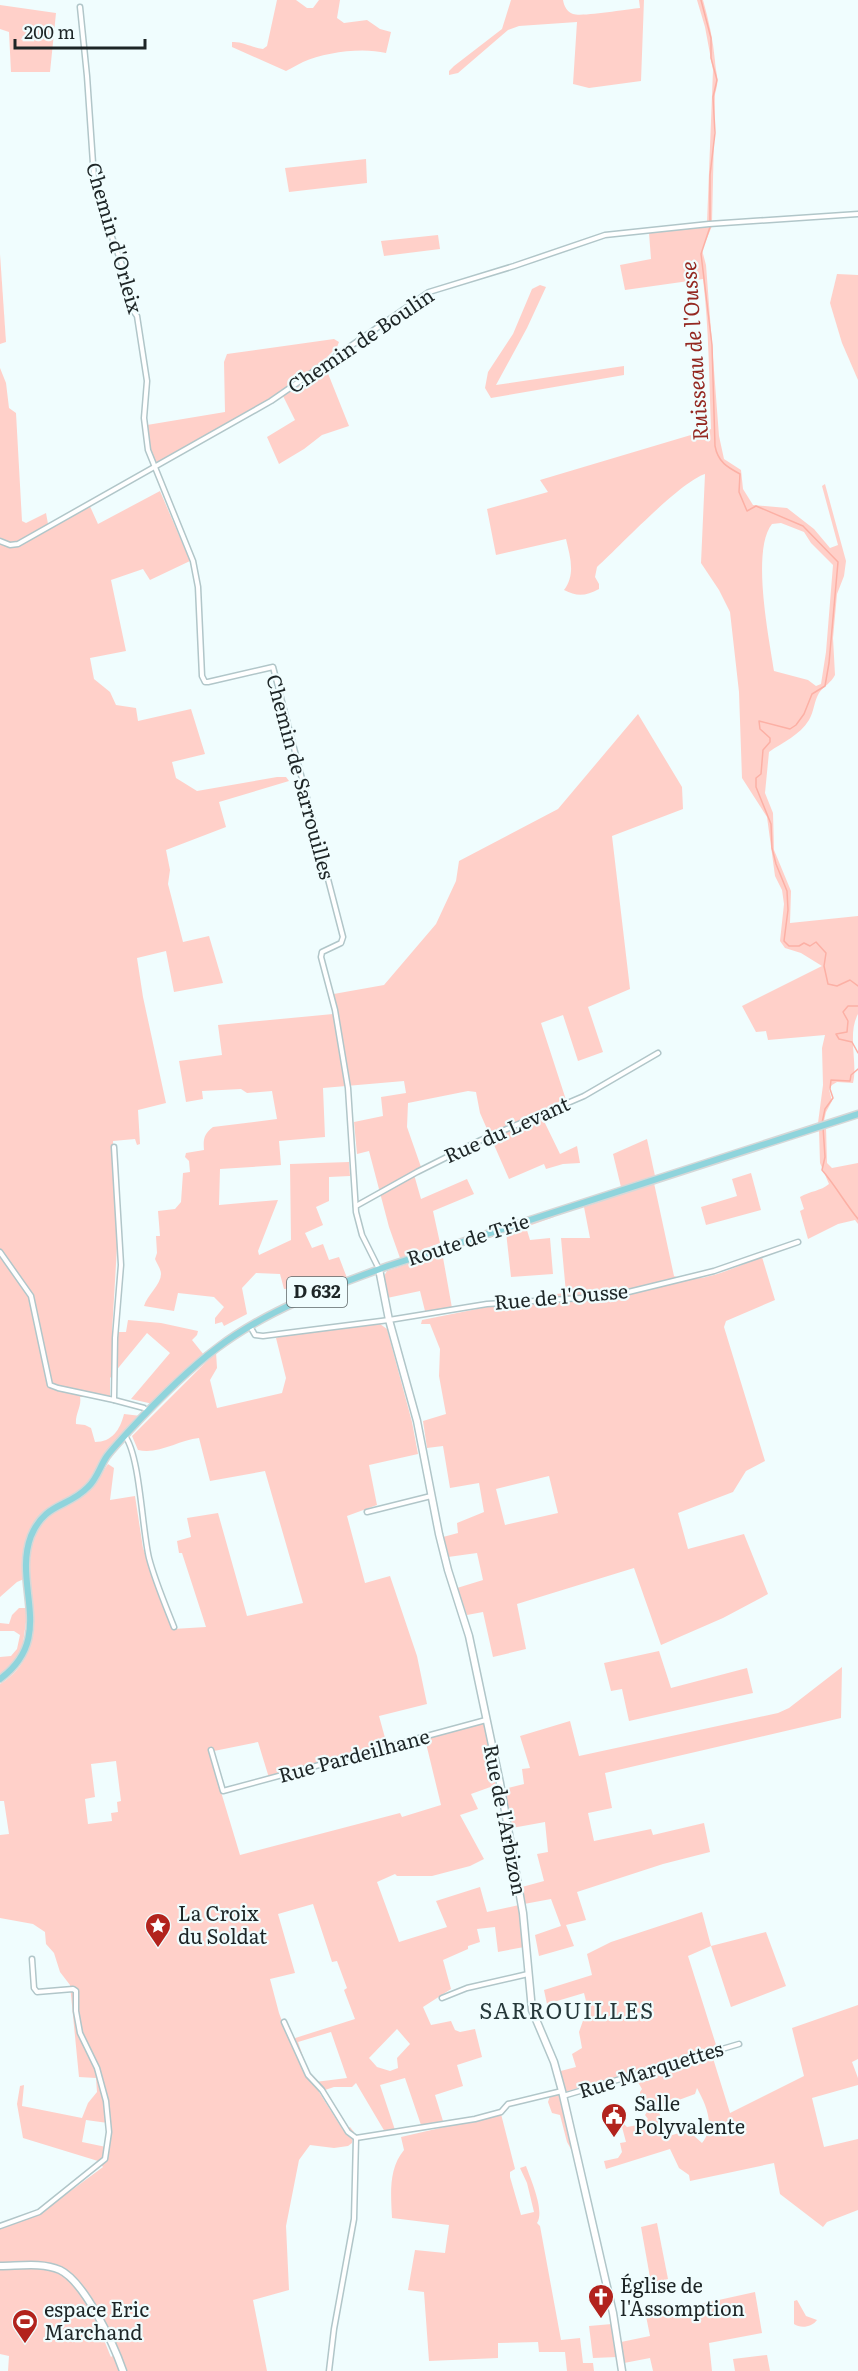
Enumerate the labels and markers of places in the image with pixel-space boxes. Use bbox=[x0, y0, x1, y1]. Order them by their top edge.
place label: La Croix du Soldat bbox=[178, 1897, 267, 1950]
place icon: La Croix du Soldat bbox=[143, 1911, 173, 1949]
place label: Salle Polyvalente bbox=[634, 2087, 745, 2140]
public building icon: Salle Polyvalente bbox=[599, 2101, 629, 2139]
place label: Église de l'Assomption bbox=[620, 2269, 745, 2322]
church icon: Église de l'Assomption bbox=[586, 2282, 616, 2320]
place label: espace Eric Marchand bbox=[44, 2293, 149, 2346]
sports icon: espace Eric Marchand bbox=[10, 2307, 40, 2345]

